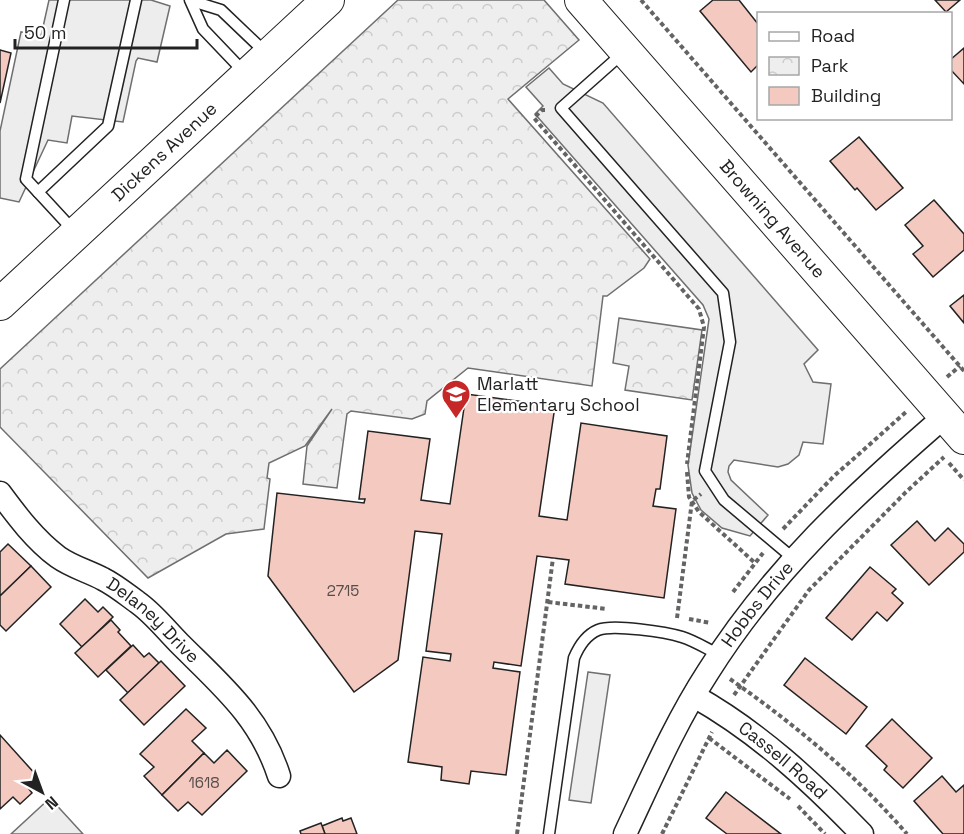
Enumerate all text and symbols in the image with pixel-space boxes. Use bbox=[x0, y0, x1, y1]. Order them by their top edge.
scale bar bbox=[15, 12, 196, 50]
legend bbox=[757, 12, 952, 120]
text: 50 m bbox=[24, 21, 66, 44]
text: Road bbox=[811, 24, 855, 47]
text: Park bbox=[811, 54, 849, 77]
text: Building bbox=[811, 84, 881, 107]
street label: Dickens Avenue bbox=[106, 97, 221, 206]
street label: Browning Avenue bbox=[715, 155, 831, 283]
place label: Marlatt Elementary School bbox=[477, 372, 640, 416]
school or university icon: Marlatt Elementary School bbox=[440, 378, 472, 420]
street label: Hobbs Drive bbox=[716, 556, 798, 651]
street label: Delaney Drive bbox=[103, 572, 205, 668]
house number: 2715 bbox=[327, 581, 359, 600]
street label: Cassell Road bbox=[734, 716, 832, 804]
north arrow bbox=[12, 762, 72, 822]
house number: 1618 bbox=[188, 773, 220, 792]
text: N bbox=[41, 791, 62, 814]

